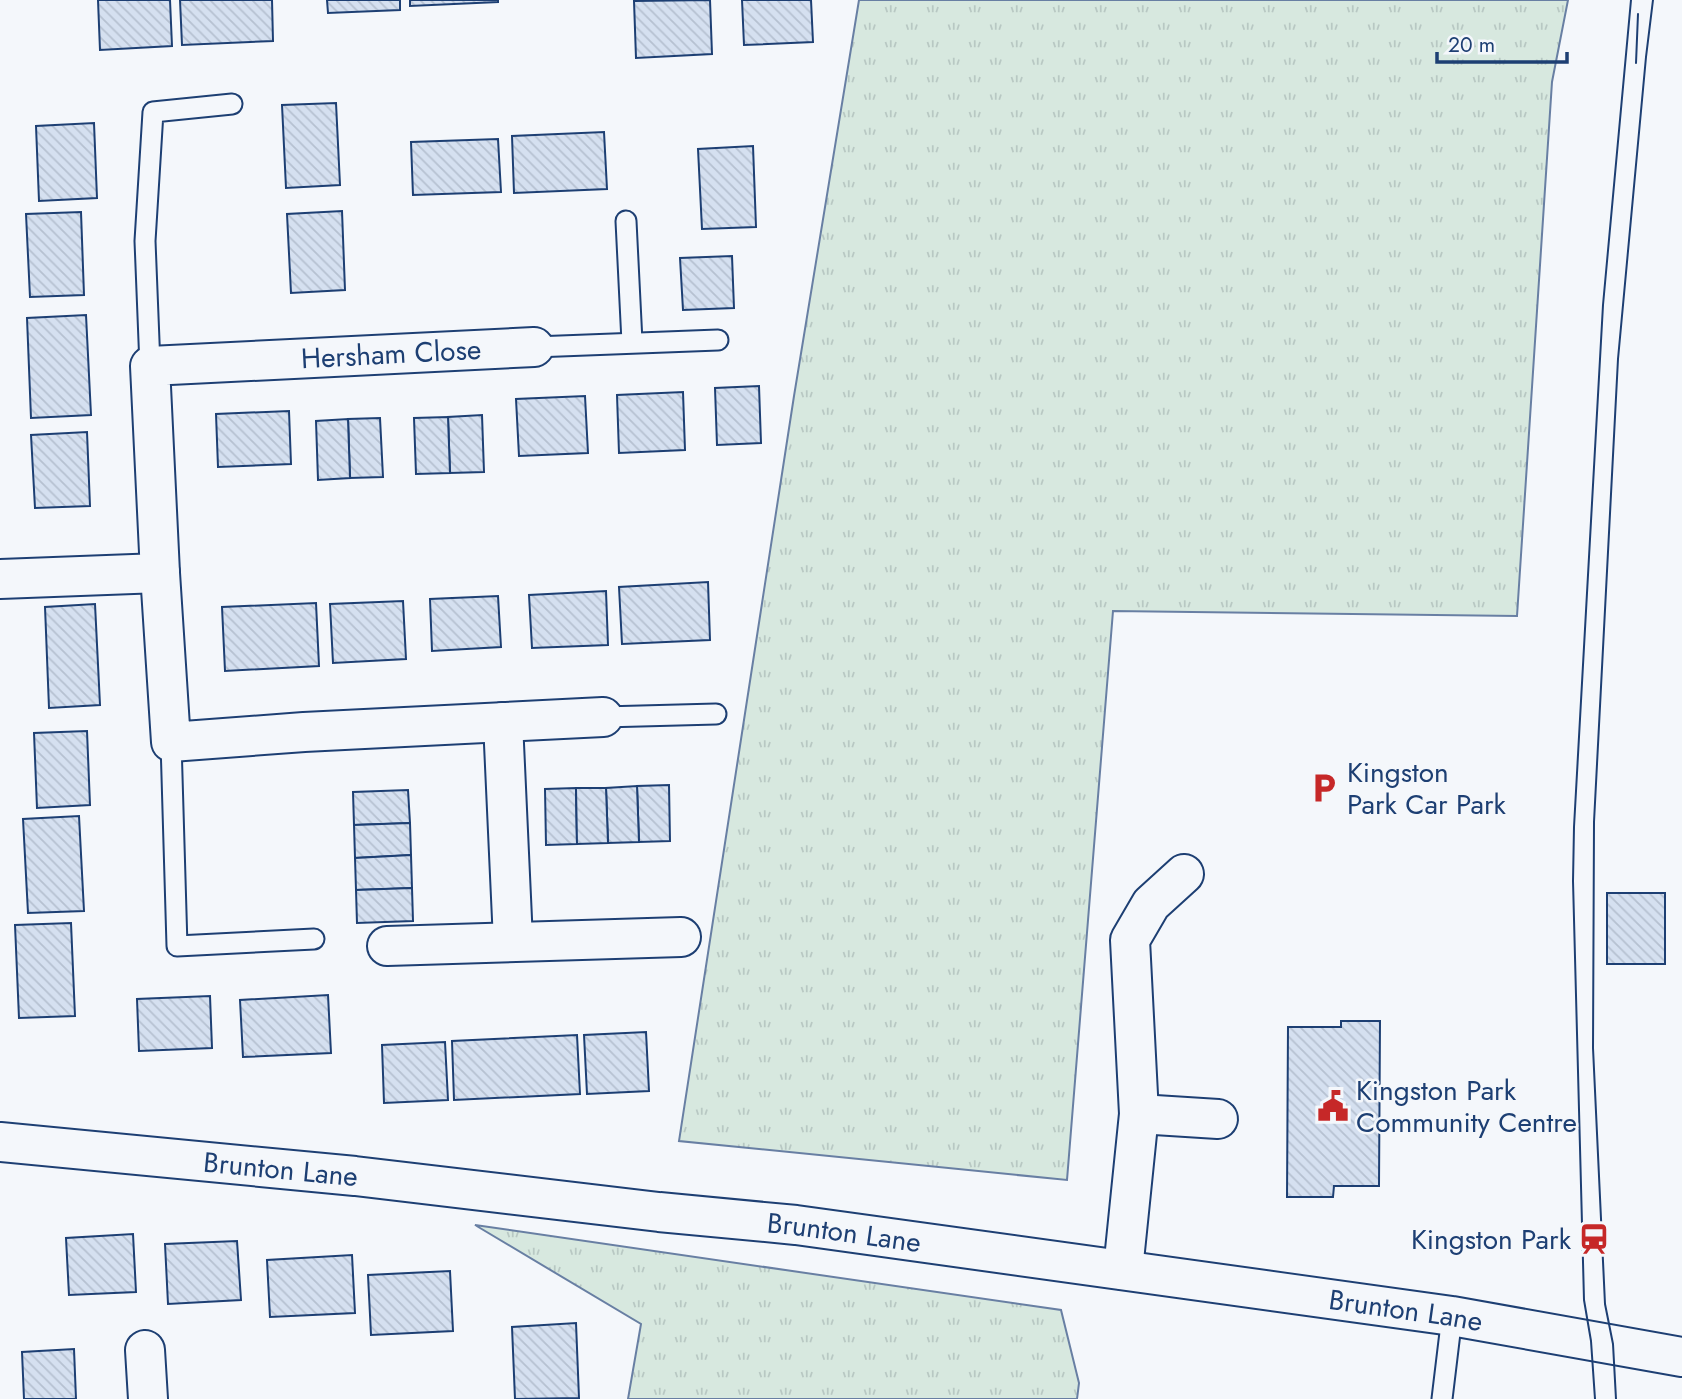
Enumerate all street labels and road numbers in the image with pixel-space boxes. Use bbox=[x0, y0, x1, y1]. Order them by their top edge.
street label: Hersham Close bbox=[300, 329, 482, 379]
street label: Brunton Lane bbox=[202, 1141, 360, 1197]
street label: Brunton Lane bbox=[765, 1202, 924, 1263]
street label: Brunton Lane bbox=[1326, 1279, 1486, 1342]

